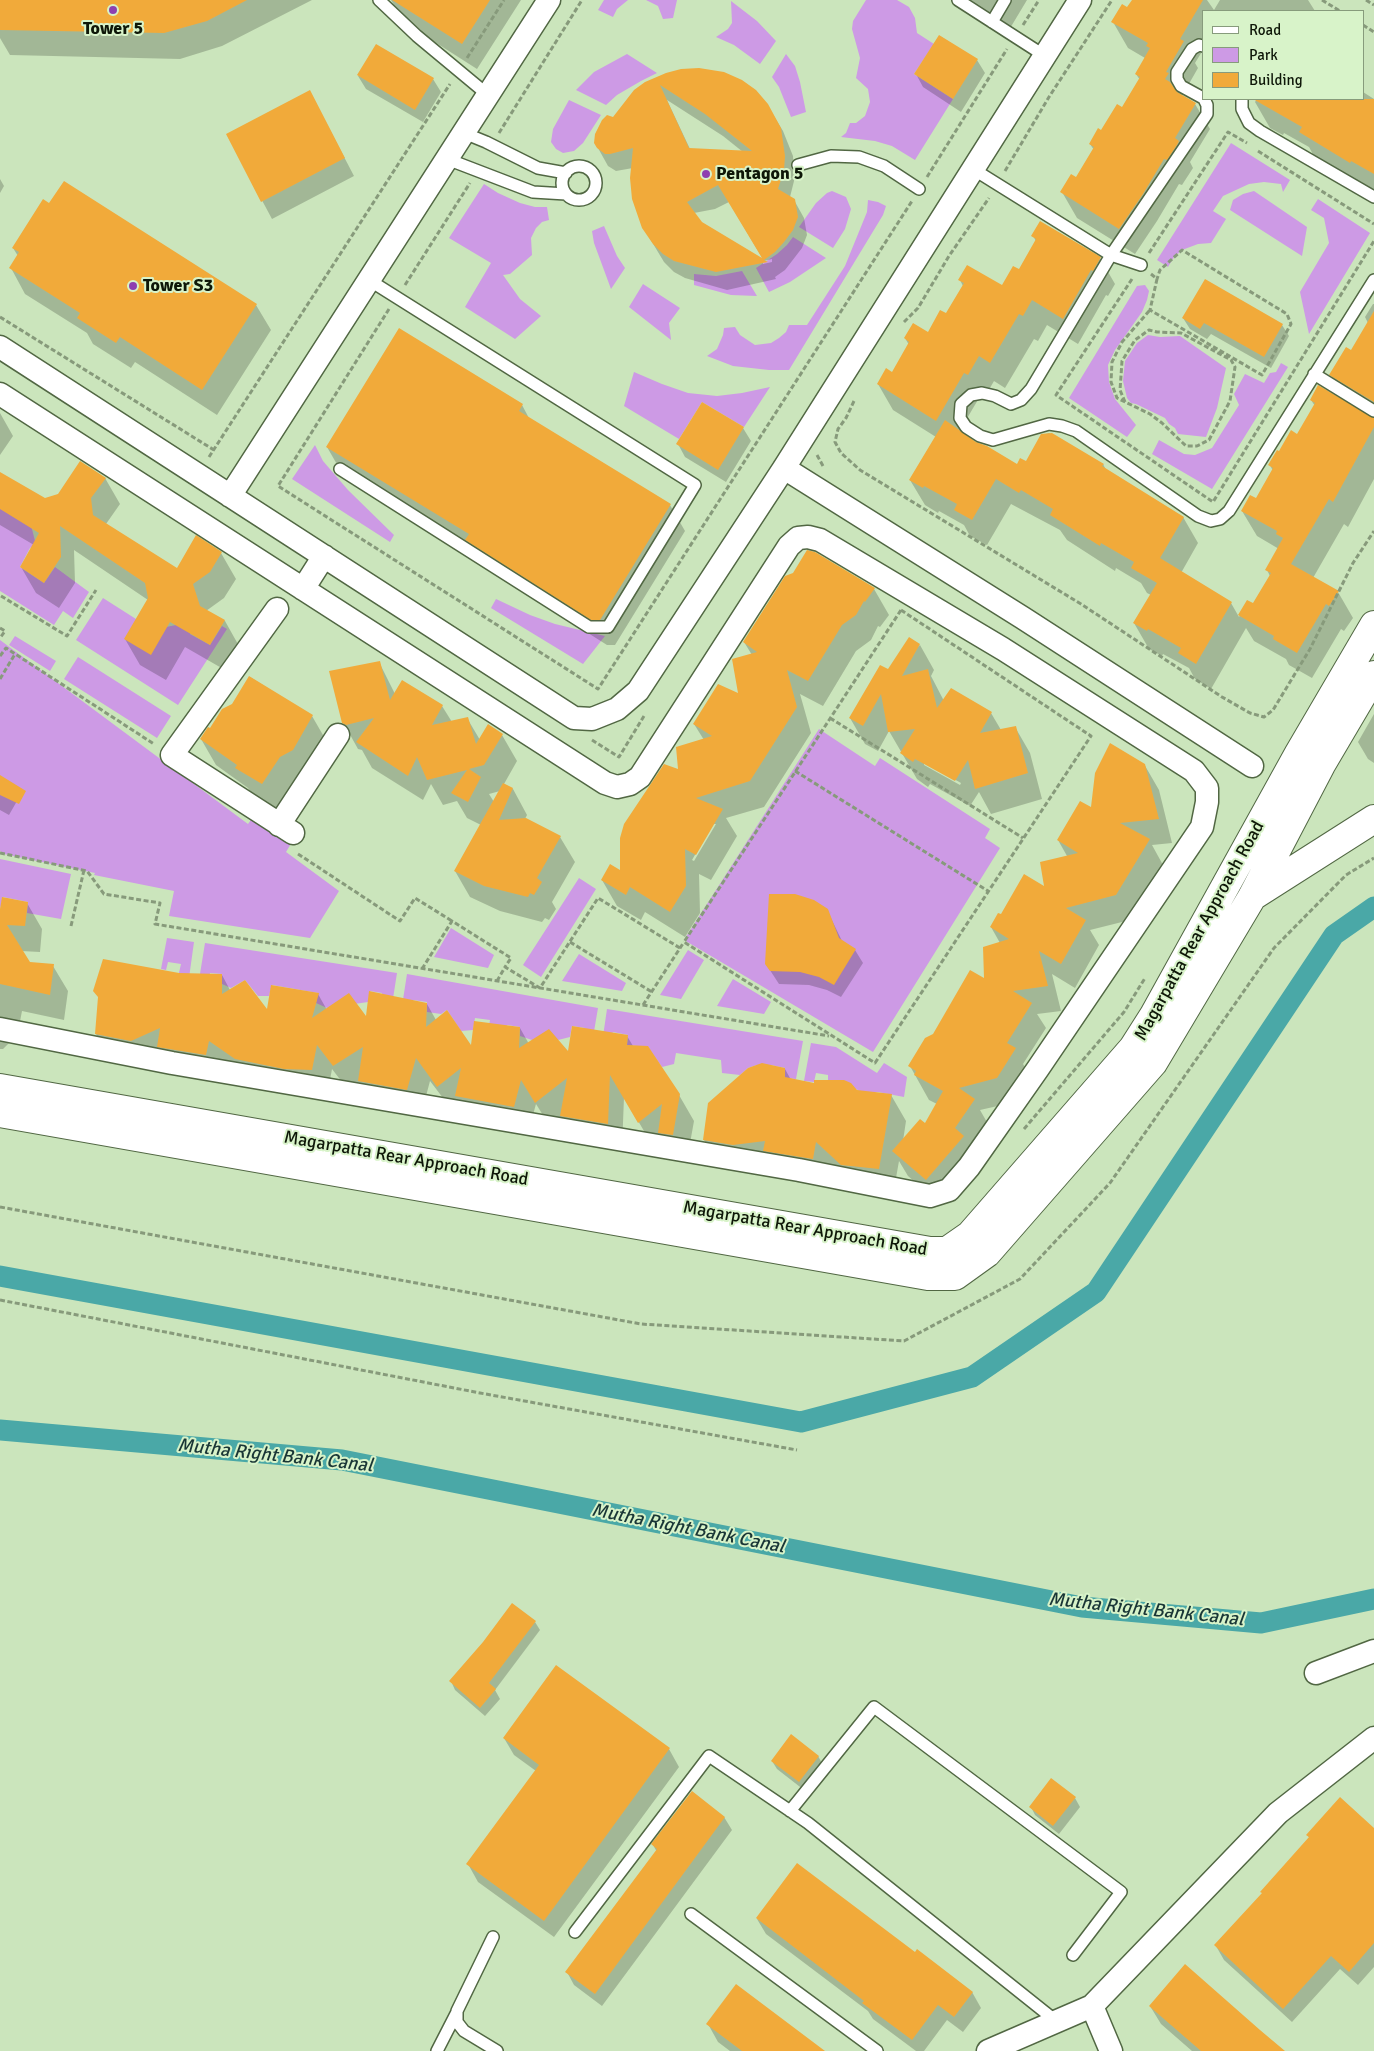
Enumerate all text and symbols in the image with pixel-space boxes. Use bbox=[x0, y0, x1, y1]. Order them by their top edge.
marker: Tower 5 bbox=[107, 4, 119, 16]
legend bbox=[1202, 10, 1364, 100]
place label: Tower 5 bbox=[83, 18, 143, 40]
text: Road bbox=[1249, 21, 1281, 39]
text: Park bbox=[1249, 46, 1278, 64]
text: Building bbox=[1249, 71, 1303, 89]
place label: Pentagon 5 bbox=[716, 163, 803, 185]
marker: Pentagon 5 bbox=[700, 168, 712, 180]
place label: Tower S3 bbox=[143, 275, 213, 297]
marker: Tower S3 bbox=[127, 280, 139, 292]
street label: Magarpatta Rear Approach Road bbox=[1130, 817, 1270, 1045]
street label: Magarpatta Rear Approach Road bbox=[282, 1127, 530, 1191]
street label: Magarpatta Rear Approach Road bbox=[681, 1197, 929, 1261]
water label: Mutha Right Bank Canal bbox=[176, 1434, 374, 1478]
water label: Mutha Right Bank Canal bbox=[590, 1499, 786, 1559]
water label: Mutha Right Bank Canal bbox=[1047, 1588, 1245, 1632]

